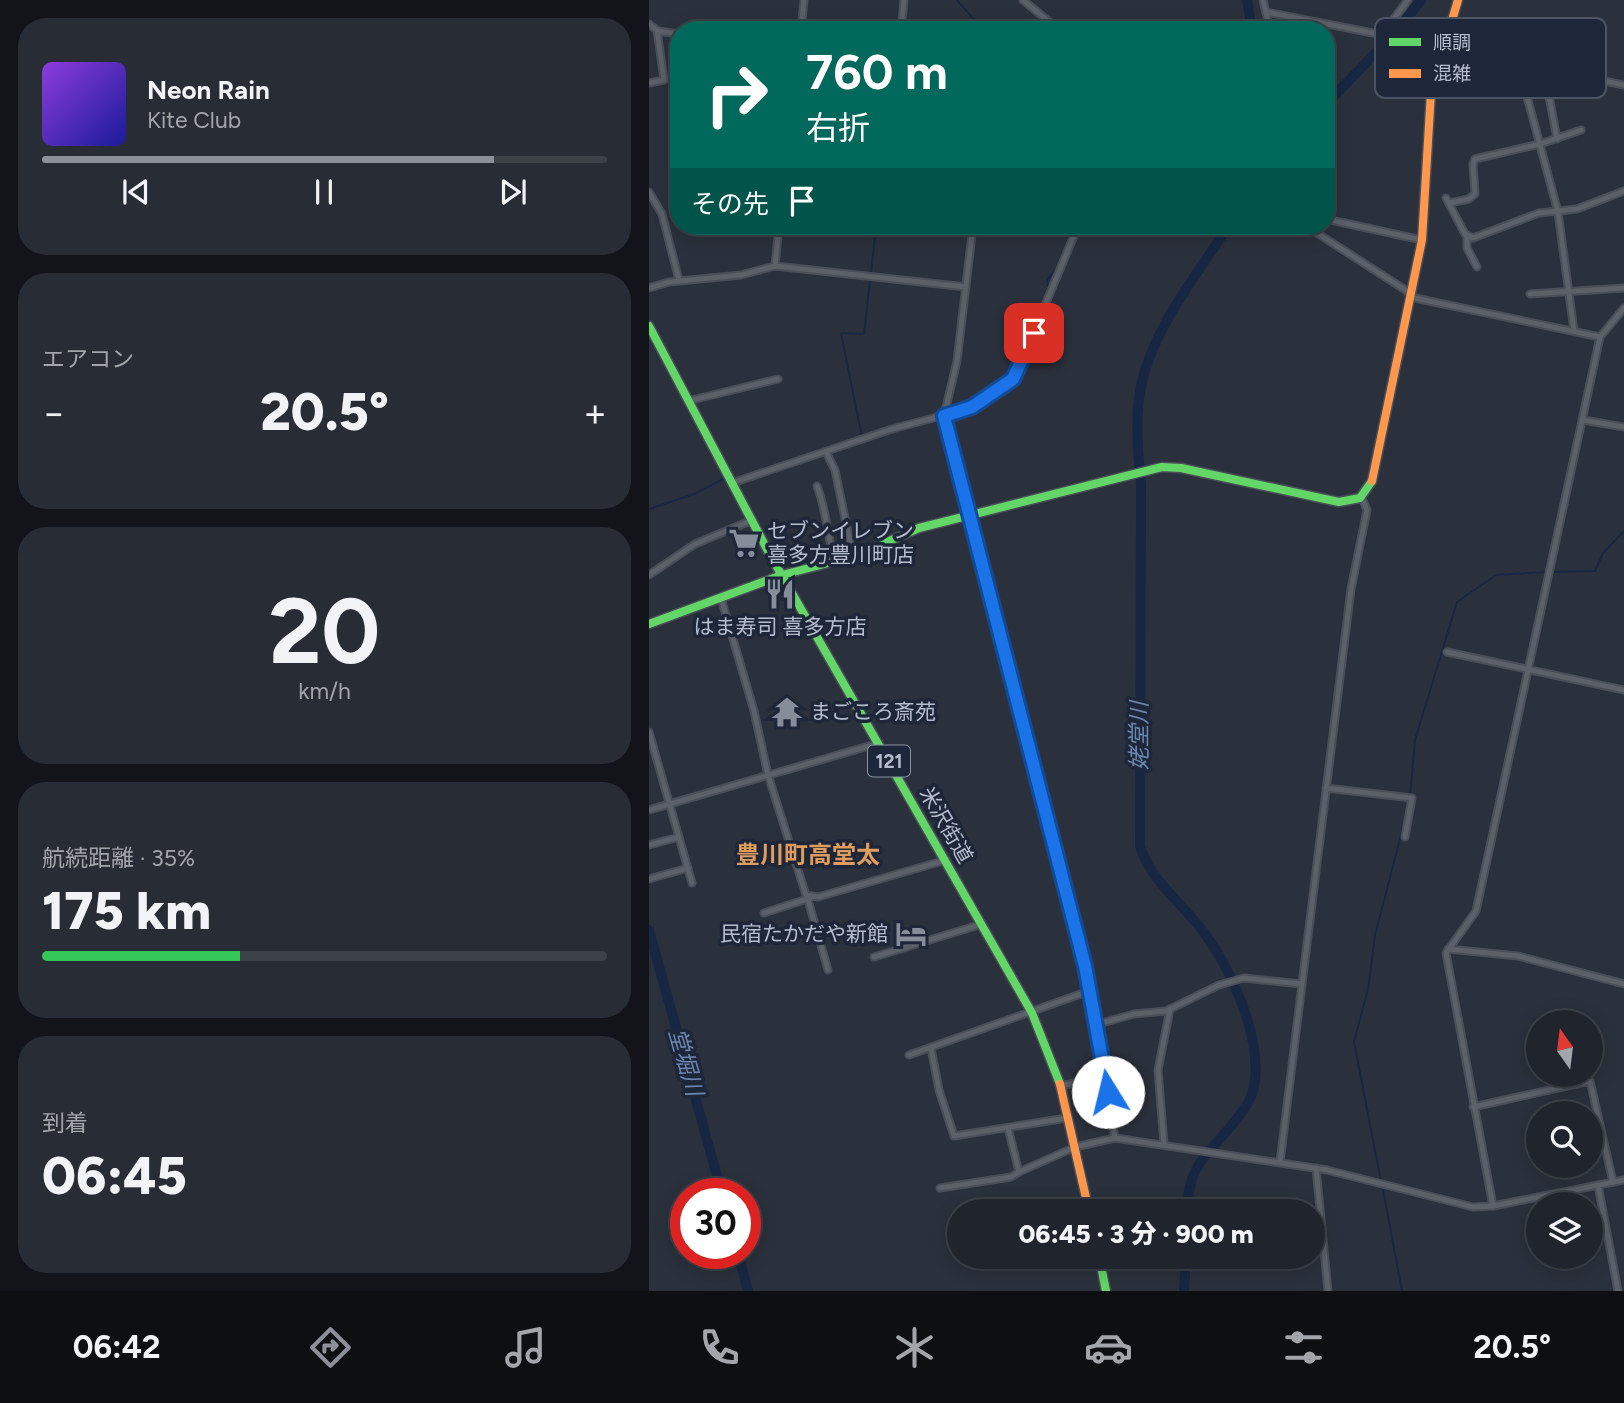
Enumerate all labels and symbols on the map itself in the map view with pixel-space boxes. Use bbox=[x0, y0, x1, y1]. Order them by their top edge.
legend bbox=[1375, 18, 1606, 98]
text: 順調 bbox=[1433, 31, 1471, 54]
text: 混雑 bbox=[1433, 62, 1471, 85]
pin bbox=[1004, 303, 1064, 363]
place label: セブンイレブン 喜多方豊川町店 bbox=[767, 518, 914, 567]
supermarket icon: セブンイレブン 喜多方豊川町店 bbox=[727, 526, 761, 560]
restaurant icon: はま寿司 喜多方店 bbox=[763, 577, 797, 611]
place label: はま寿司 喜多方店 bbox=[693, 614, 867, 639]
temple icon: まごころ斎苑 bbox=[770, 695, 804, 729]
place label: まごころ斎苑 bbox=[810, 699, 936, 724]
water label: 姥堂川 bbox=[1125, 699, 1153, 771]
road number: 121 bbox=[868, 746, 910, 776]
street label: 米沢街道 bbox=[915, 782, 978, 867]
district label: 豊川町高堂太 bbox=[736, 840, 880, 869]
hotel icon: 民宿たかだや新館 bbox=[894, 917, 928, 951]
place label: 民宿たかだや新館 bbox=[720, 921, 888, 946]
north arrow bbox=[1526, 1010, 1603, 1087]
water label: 堂堀川 bbox=[663, 1025, 710, 1102]
position arrow bbox=[1071, 1055, 1145, 1129]
speed limit sign: 30 bbox=[670, 1178, 761, 1269]

